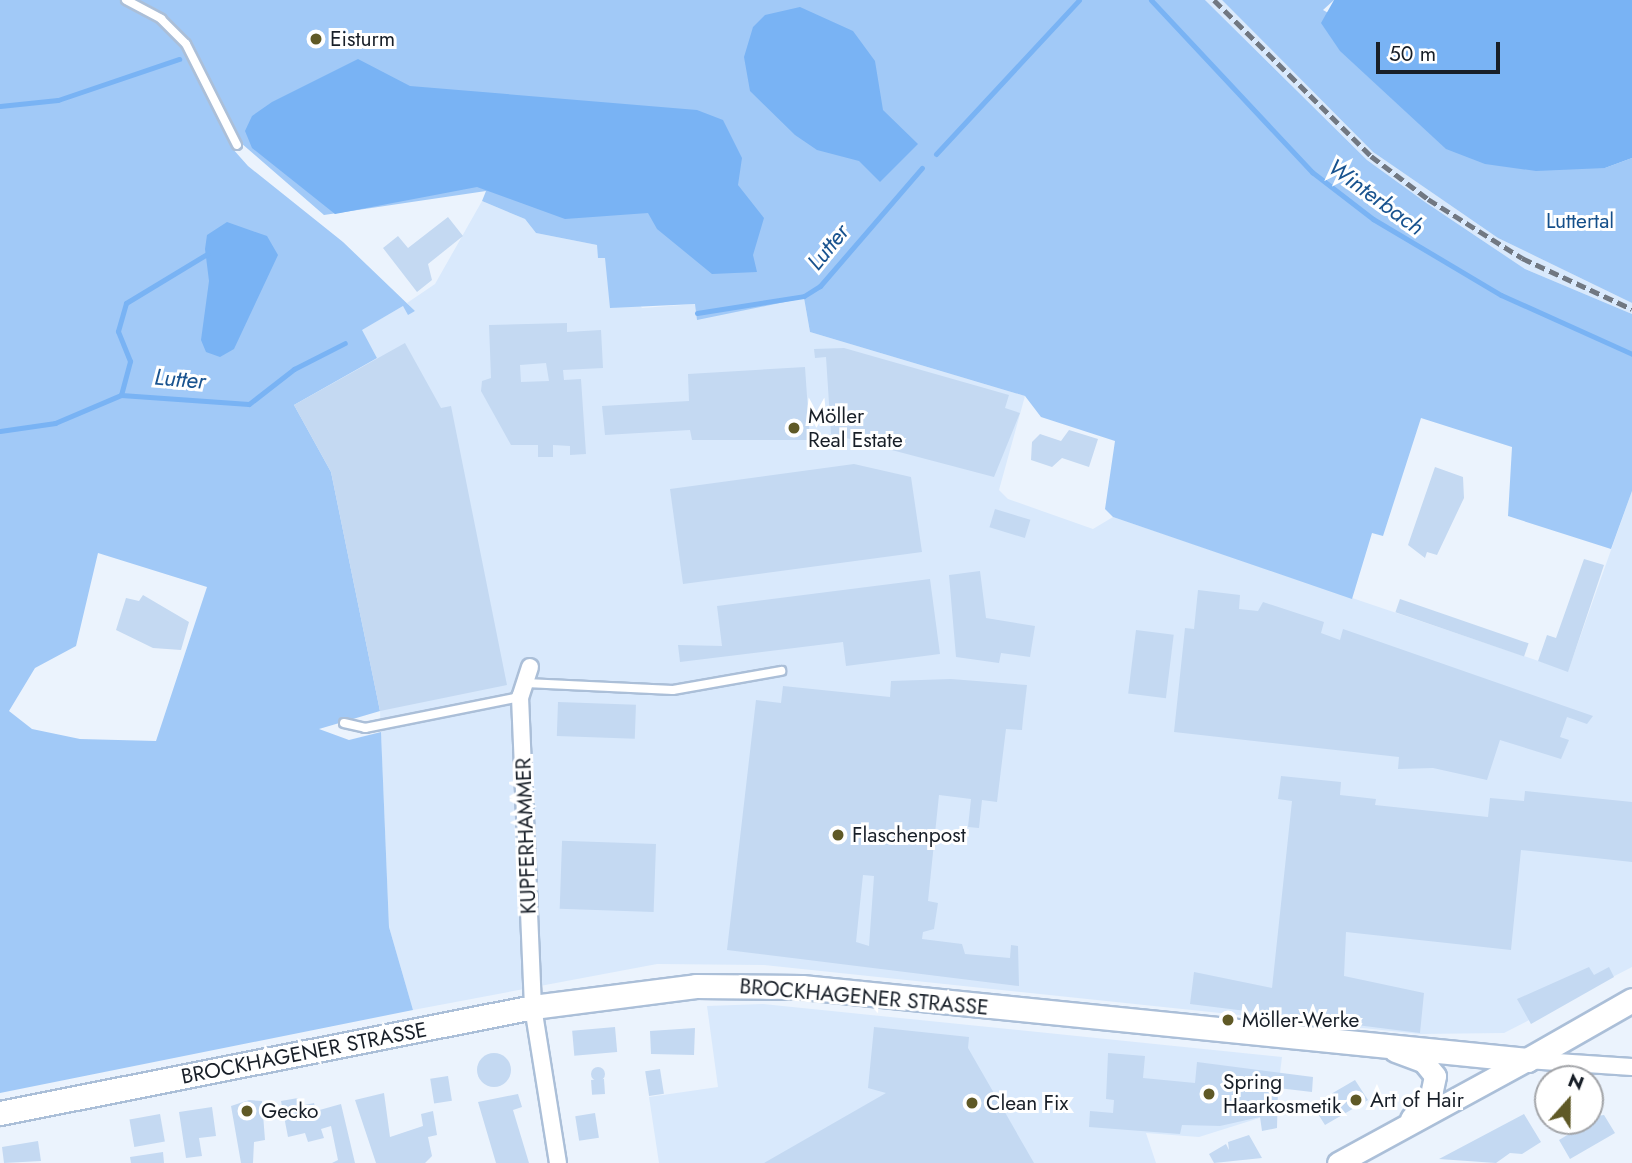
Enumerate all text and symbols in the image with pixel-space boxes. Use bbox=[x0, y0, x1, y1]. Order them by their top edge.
place label: Eisturm bbox=[330, 26, 395, 52]
scale bar bbox=[1380, 28, 1504, 72]
marker: Eisturm bbox=[308, 31, 324, 47]
text: 50 m bbox=[1389, 39, 1436, 69]
water label: Winterbach bbox=[1323, 153, 1429, 241]
park label: Luttertal bbox=[1546, 208, 1614, 234]
water label: Lutter bbox=[801, 218, 855, 276]
water label: Lutter bbox=[153, 363, 207, 395]
place label: Möller Real Estate bbox=[808, 403, 903, 453]
marker: Möller Real Estate bbox=[786, 420, 802, 436]
street label: KUPFERHAMMER bbox=[511, 757, 541, 915]
place label: Flaschenpost bbox=[852, 822, 966, 848]
marker: Flaschenpost bbox=[830, 827, 846, 843]
street label: BROCKHAGENER STRASSE bbox=[739, 974, 989, 1020]
place label: Möller-Werke bbox=[1242, 1007, 1359, 1033]
marker: Möller-Werke bbox=[1220, 1012, 1236, 1028]
street label: BROCKHAGENER STRASSE bbox=[179, 1017, 429, 1089]
north arrow bbox=[1534, 1065, 1604, 1135]
text: N bbox=[1564, 1066, 1588, 1097]
place label: Spring Haarkosmetik bbox=[1223, 1069, 1341, 1119]
marker: Spring Haarkosmetik bbox=[1201, 1086, 1217, 1102]
place label: Art of Hair bbox=[1370, 1087, 1464, 1113]
place label: Clean Fix bbox=[986, 1090, 1068, 1116]
marker: Art of Hair bbox=[1348, 1092, 1364, 1108]
marker: Clean Fix bbox=[964, 1095, 980, 1111]
place label: Gecko bbox=[261, 1098, 319, 1124]
marker: Gecko bbox=[239, 1103, 255, 1119]

